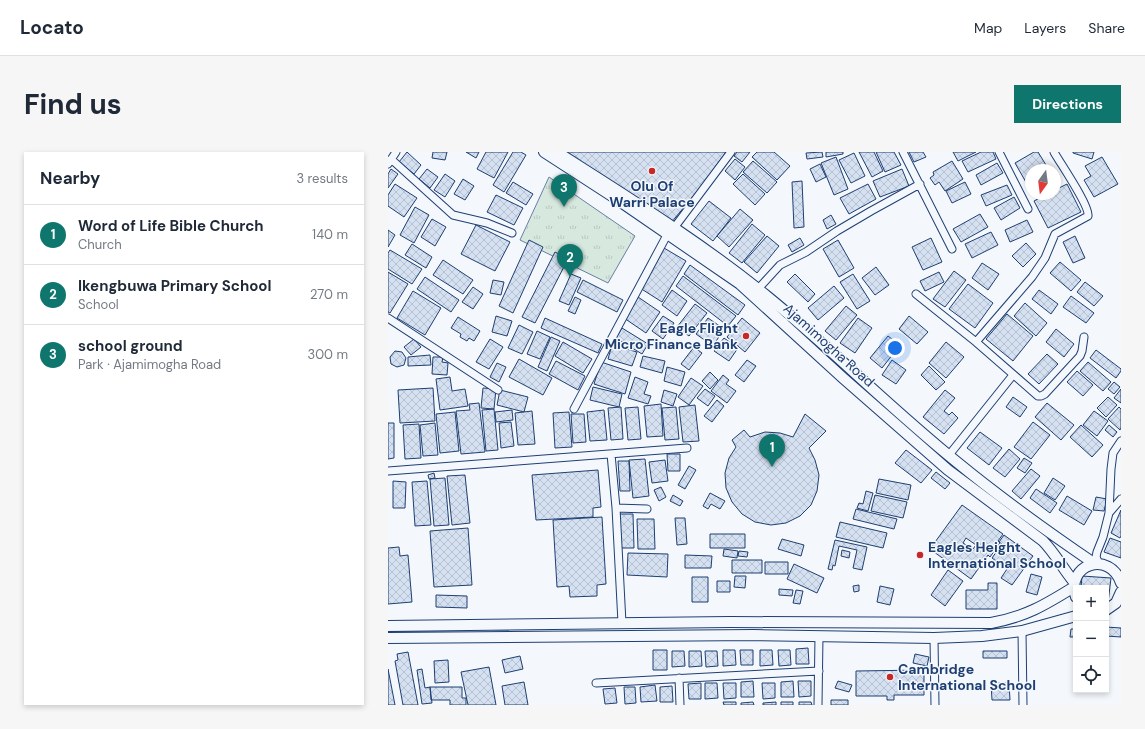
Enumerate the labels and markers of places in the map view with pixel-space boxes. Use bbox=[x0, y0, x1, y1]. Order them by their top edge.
marker: Olu Of Warri Palace bbox=[647, 166, 657, 176]
pin: 3 bbox=[551, 174, 577, 207]
place label: Olu Of Warri Palace bbox=[609, 177, 695, 211]
pin: 2 bbox=[557, 244, 583, 277]
place label: Eagle Flight Micro Finance Bank bbox=[605, 319, 738, 353]
marker: Eagle Flight Micro Finance Bank bbox=[741, 331, 751, 341]
pin: 1 bbox=[759, 434, 785, 467]
place label: Eagles Height International School bbox=[928, 538, 1066, 572]
marker: Eagles Height International School bbox=[915, 550, 925, 560]
place label: Cambridge International School bbox=[898, 660, 1036, 694]
marker: Cambridge International School bbox=[885, 672, 895, 682]

